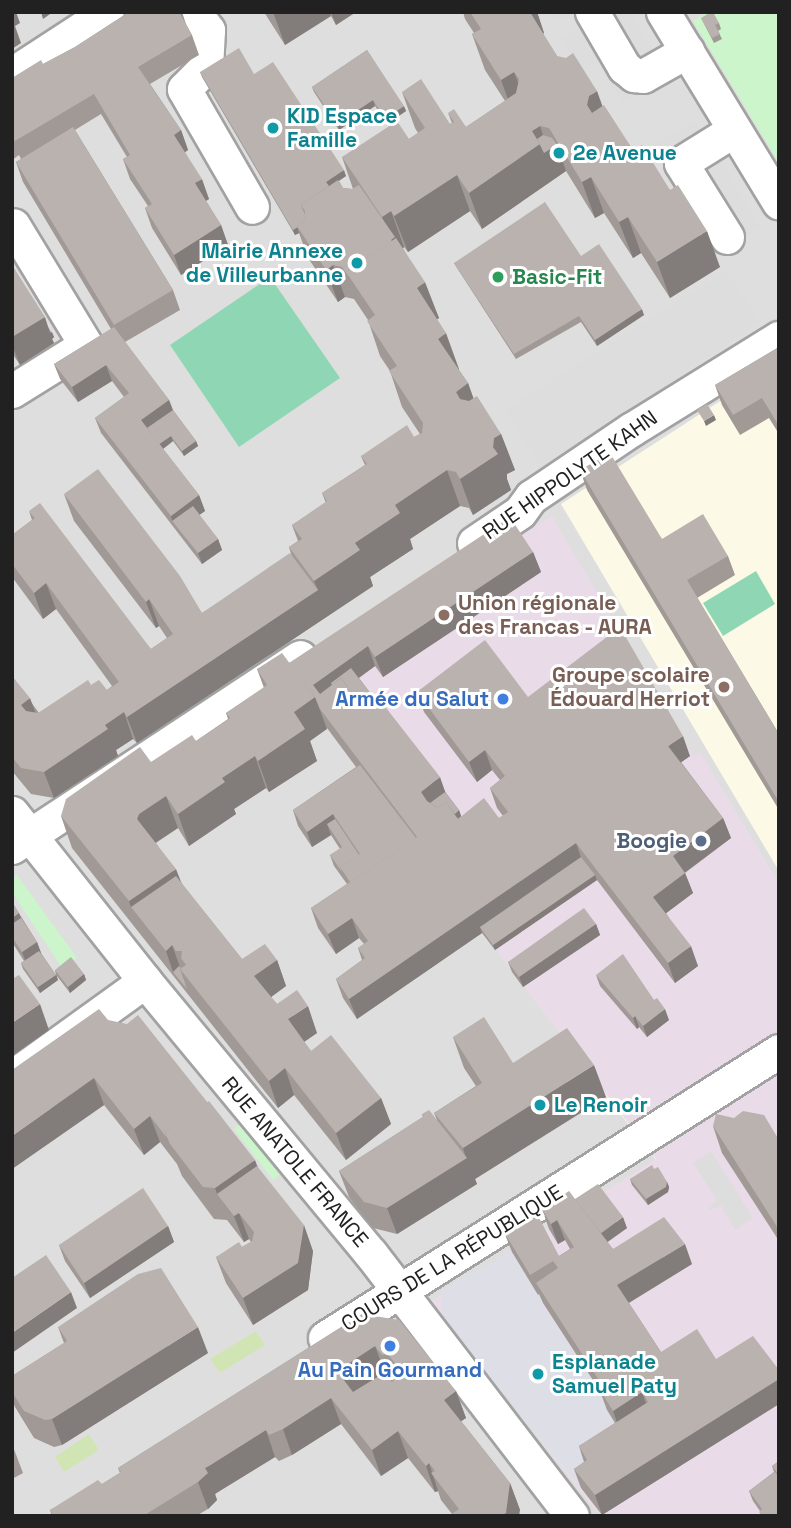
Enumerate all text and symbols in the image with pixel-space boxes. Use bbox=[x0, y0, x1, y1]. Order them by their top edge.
place label: KID Espace Famille bbox=[287, 103, 397, 153]
marker: KID Espace Famille bbox=[265, 120, 281, 136]
place label: 2e Avenue bbox=[573, 140, 677, 166]
marker: 2e Avenue bbox=[551, 145, 567, 161]
place label: Mairie Annexe de Villeurbanne bbox=[186, 238, 343, 288]
marker: Mairie Annexe de Villeurbanne bbox=[349, 255, 365, 271]
place label: Basic-Fit bbox=[512, 264, 602, 290]
marker: Basic-Fit bbox=[490, 269, 506, 285]
street label: RUE HIPPOLYTE KAHN bbox=[478, 405, 662, 545]
place label: Union régionale des Francas - AURA bbox=[458, 590, 653, 640]
marker: Union régionale des Francas - AURA bbox=[436, 607, 452, 623]
place label: Groupe scolaire Édouard Herriot bbox=[550, 662, 710, 712]
marker: Groupe scolaire Édouard Herriot bbox=[716, 679, 732, 695]
place label: Armée du Salut bbox=[335, 686, 489, 712]
marker: Armée du Salut bbox=[495, 691, 511, 707]
place label: Boogie bbox=[616, 828, 687, 854]
marker: Boogie bbox=[693, 833, 709, 849]
street label: RUE ANATOLE FRANCE bbox=[216, 1072, 374, 1252]
place label: Le Renoir bbox=[554, 1092, 648, 1118]
marker: Le Renoir bbox=[532, 1097, 548, 1113]
street label: COURS DE LA RÉPUBLIQUE bbox=[337, 1179, 567, 1337]
marker: Au Pain Gourmand bbox=[382, 1338, 398, 1354]
place label: Esplanade Samuel Paty bbox=[552, 1349, 677, 1399]
place label: Au Pain Gourmand bbox=[298, 1357, 482, 1383]
marker: Esplanade Samuel Paty bbox=[530, 1366, 546, 1382]

